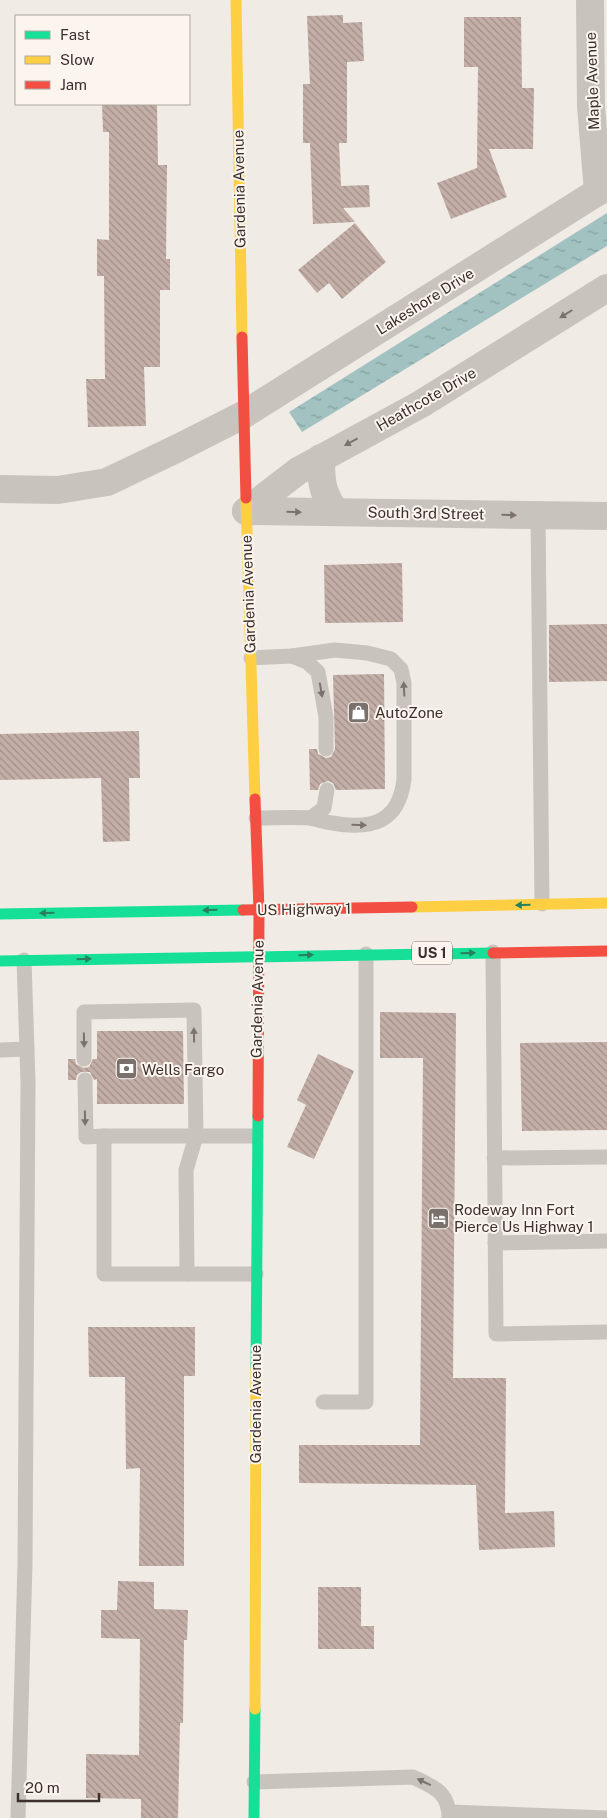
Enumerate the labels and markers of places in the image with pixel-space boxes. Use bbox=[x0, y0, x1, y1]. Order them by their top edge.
shop icon: AutoZone bbox=[347, 700, 371, 724]
place label: AutoZone bbox=[375, 704, 443, 721]
bank icon: Wells Fargo bbox=[114, 1057, 138, 1081]
place label: Wells Fargo bbox=[142, 1061, 224, 1078]
place label: Rodeway Inn Fort Pierce Us Highway 1 bbox=[454, 1201, 594, 1235]
hotel icon: Rodeway Inn Fort Pierce Us Highway 1 bbox=[426, 1206, 450, 1230]

